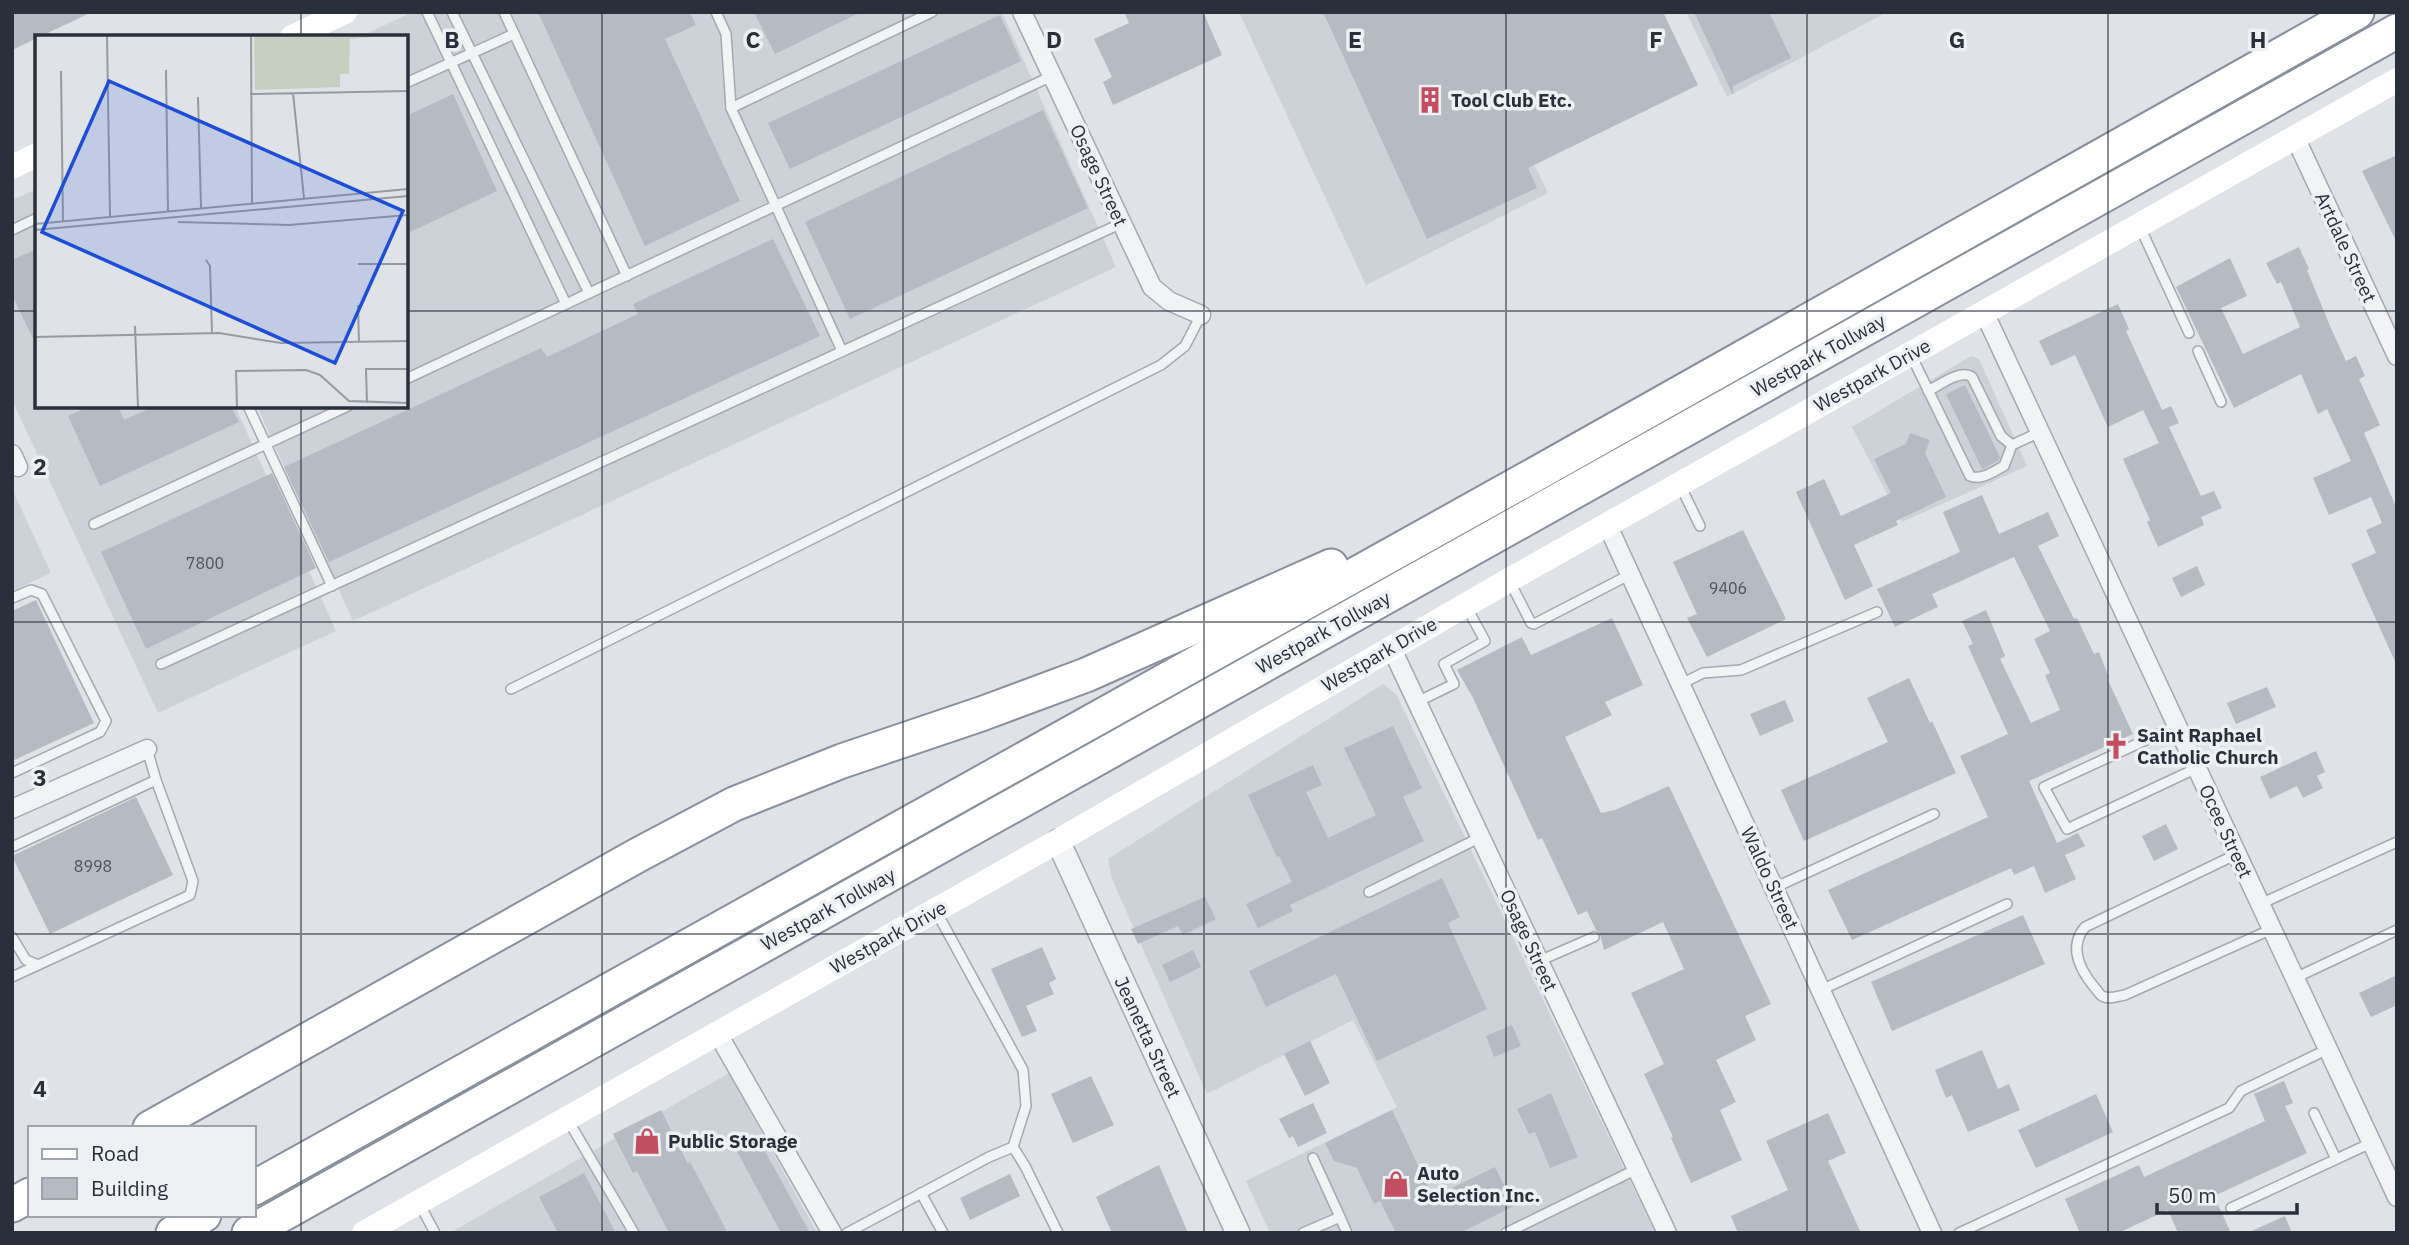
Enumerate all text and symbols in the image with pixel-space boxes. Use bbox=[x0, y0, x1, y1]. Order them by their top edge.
text: B bbox=[444, 24, 460, 54]
text: C bbox=[746, 24, 761, 54]
text: D bbox=[1046, 24, 1062, 54]
text: E bbox=[1348, 24, 1362, 54]
text: F bbox=[1649, 24, 1663, 54]
text: G bbox=[1949, 24, 1965, 54]
text: H bbox=[2250, 24, 2266, 54]
inset map bbox=[35, 35, 408, 408]
building icon: Tool Club Etc. bbox=[1415, 85, 1445, 115]
place label: Tool Club Etc. bbox=[1451, 88, 1572, 112]
street label: Osage Street bbox=[1065, 120, 1133, 230]
street label: Artdale Street bbox=[2310, 188, 2382, 306]
street label: Westpark Tollway bbox=[1747, 308, 1890, 402]
street label: Westpark Drive bbox=[1810, 333, 1934, 417]
text: 2 bbox=[33, 451, 47, 481]
house number: 7800 bbox=[186, 553, 224, 573]
house number: 9406 bbox=[1709, 578, 1747, 598]
street label: Westpark Tollway bbox=[1252, 585, 1395, 679]
street label: Westpark Drive bbox=[1317, 611, 1441, 697]
place label: Saint Raphael Catholic Church bbox=[2137, 723, 2279, 769]
church icon: Saint Raphael Catholic Church bbox=[2101, 731, 2131, 761]
text: 3 bbox=[33, 762, 47, 792]
street label: Ocee Street bbox=[2194, 780, 2258, 882]
street label: Waldo Street bbox=[1736, 823, 1804, 933]
house number: 8998 bbox=[74, 856, 112, 876]
street label: Westpark Tollway bbox=[757, 862, 900, 956]
street label: Osage Street bbox=[1495, 885, 1563, 995]
street label: Westpark Drive bbox=[826, 895, 950, 979]
street label: Jeanetta Street bbox=[1109, 972, 1187, 1102]
text: 4 bbox=[33, 1073, 47, 1103]
legend bbox=[28, 1126, 256, 1217]
shop icon: Public Storage bbox=[632, 1126, 662, 1156]
place label: Public Storage bbox=[668, 1129, 798, 1153]
text: Road bbox=[91, 1139, 139, 1167]
place label: Auto Selection Inc. bbox=[1417, 1161, 1540, 1207]
shop icon: Auto Selection Inc. bbox=[1381, 1169, 1411, 1199]
scale bar bbox=[2157, 1172, 2297, 1216]
text: Building bbox=[91, 1174, 168, 1202]
text: 50 m bbox=[2168, 1181, 2217, 1209]

